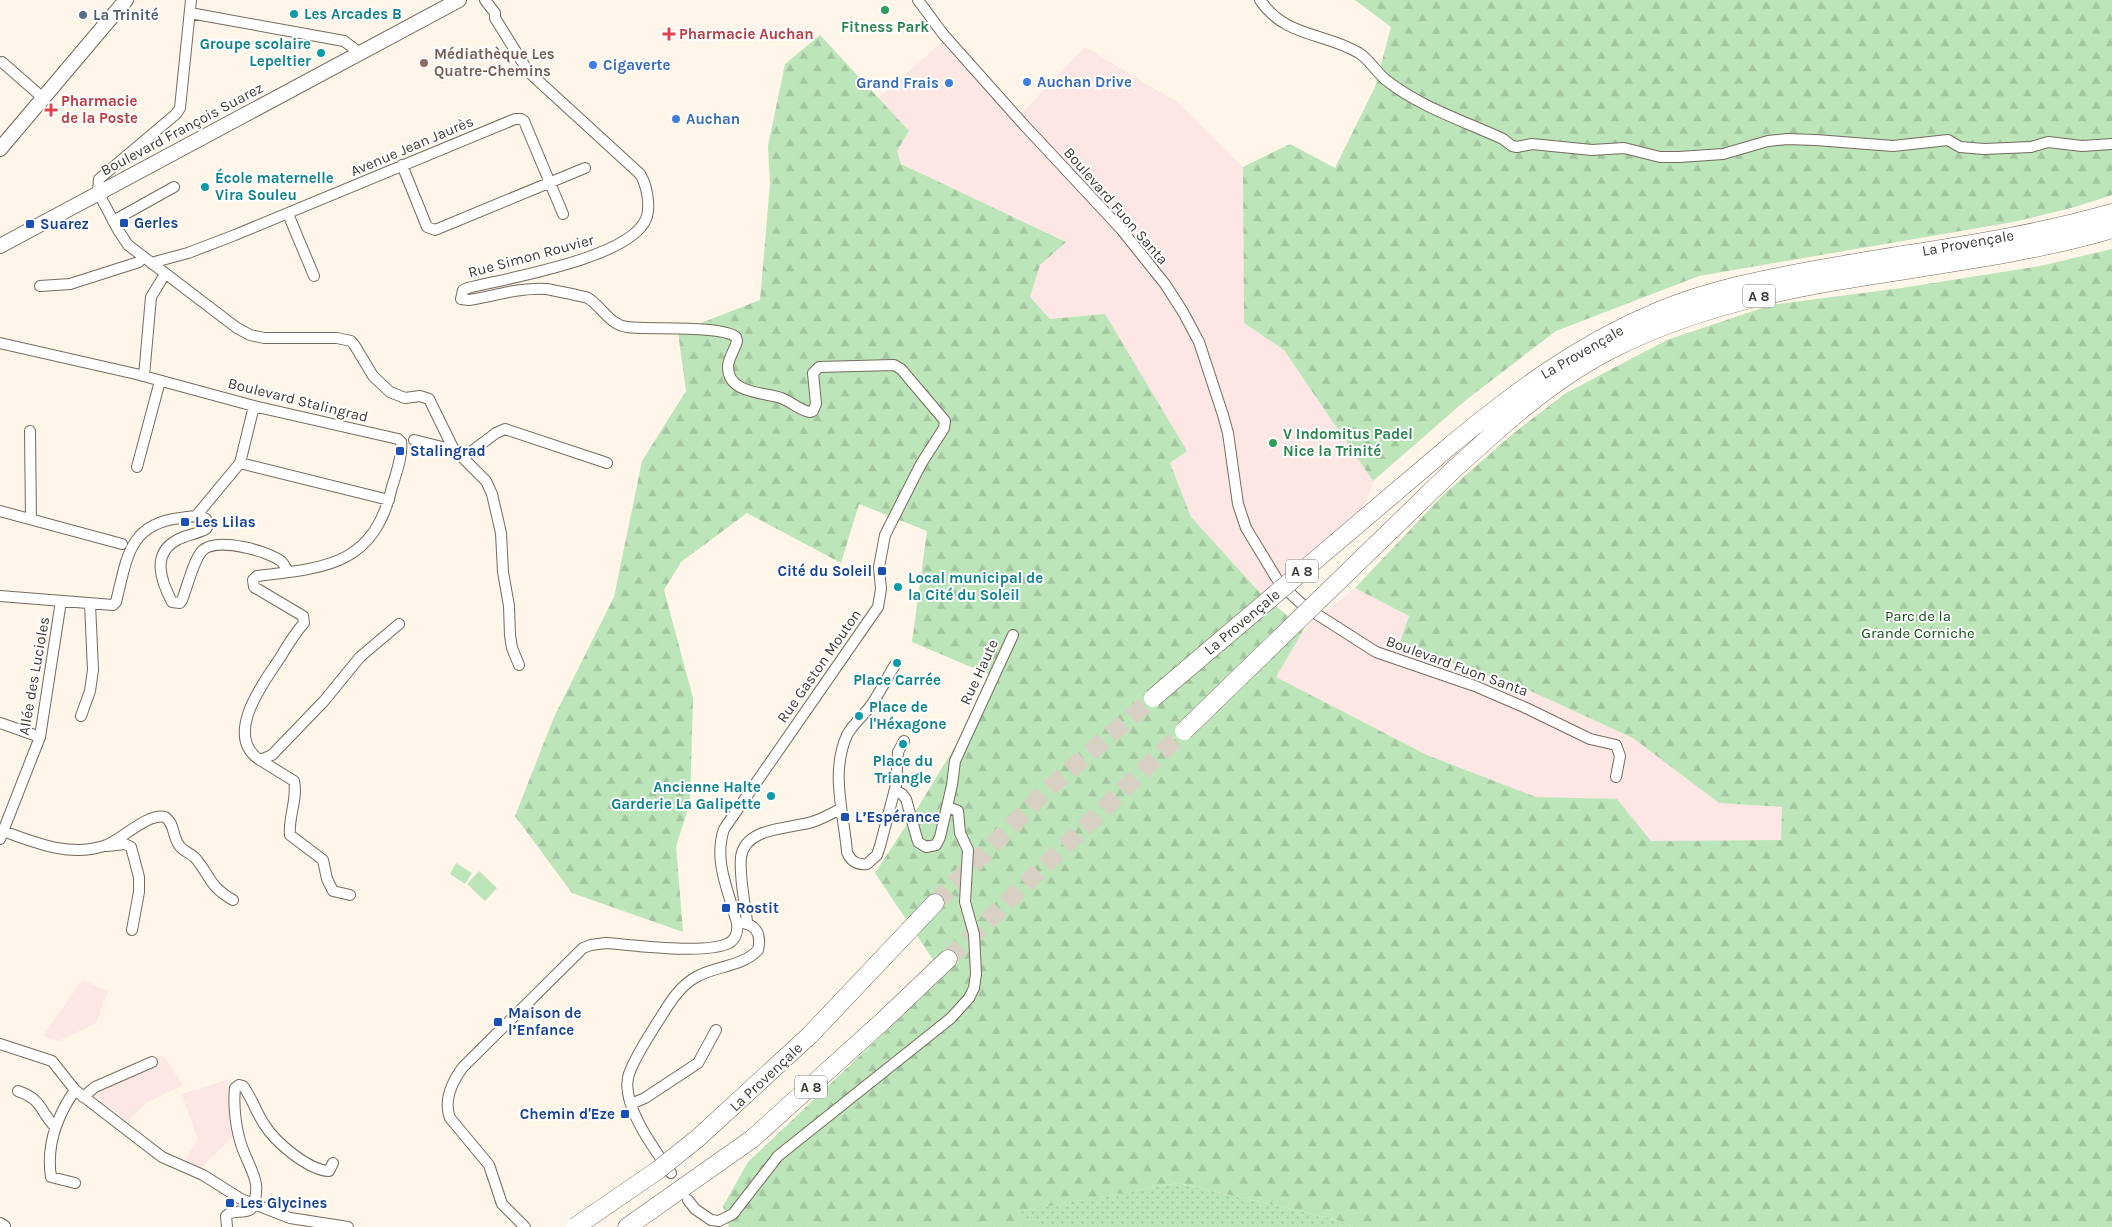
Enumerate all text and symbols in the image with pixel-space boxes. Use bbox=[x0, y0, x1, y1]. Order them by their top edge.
marker: Fitness Park bbox=[879, 4, 891, 16]
place label: Les Arcades B bbox=[304, 5, 402, 23]
place label: La Trinité bbox=[93, 6, 159, 24]
marker: Les Arcades B bbox=[288, 8, 300, 20]
marker: La Trinité bbox=[77, 9, 89, 21]
place label: Fitness Park bbox=[841, 18, 929, 36]
place label: Pharmacie Auchan bbox=[679, 25, 814, 43]
marker: Pharmacie Auchan bbox=[663, 28, 675, 40]
place label: Groupe scolaire Lepeltier bbox=[200, 35, 311, 70]
place label: Médiathèque Les Quatre-Chemins bbox=[434, 45, 555, 80]
marker: Groupe scolaire Lepeltier bbox=[315, 47, 327, 59]
place label: Cigaverte bbox=[603, 56, 670, 74]
marker: Médiathèque Les Quatre-Chemins bbox=[418, 57, 430, 69]
marker: Cigaverte bbox=[587, 59, 599, 71]
place label: Auchan Drive bbox=[1037, 73, 1132, 91]
place label: Grand Frais bbox=[856, 74, 939, 92]
marker: Auchan Drive bbox=[1021, 76, 1033, 88]
marker: Grand Frais bbox=[943, 77, 955, 89]
street label: Boulevard François Suarez bbox=[98, 79, 266, 179]
place label: Pharmacie de la Poste bbox=[61, 92, 138, 127]
marker: Pharmacie de la Poste bbox=[45, 104, 57, 116]
place label: Auchan bbox=[686, 110, 740, 128]
street label: Avenue Jean Jaurès bbox=[348, 112, 476, 180]
marker: Auchan bbox=[670, 113, 682, 125]
street label: Boulevard Fuon Santa bbox=[1060, 144, 1172, 268]
place label: École maternelle Vira Souleu bbox=[215, 168, 334, 204]
marker: École maternelle Vira Souleu bbox=[199, 181, 211, 193]
place label: Gerles bbox=[134, 214, 179, 232]
place label: Suarez bbox=[40, 215, 89, 233]
marker: Gerles bbox=[118, 217, 130, 229]
marker: Suarez bbox=[24, 218, 36, 230]
street label: La Provençale bbox=[1921, 226, 2015, 260]
street label: Rue Simon Rouvier bbox=[466, 230, 596, 281]
road number: A 8 bbox=[1743, 284, 1775, 308]
street label: La Provençale bbox=[1537, 321, 1627, 383]
street label: Boulevard Stalingrad bbox=[226, 374, 370, 426]
place label: V Indomitus Padel Nice la Trinité bbox=[1283, 425, 1413, 460]
marker: V Indomitus Padel Nice la Trinité bbox=[1267, 437, 1279, 449]
place label: Stalingrad bbox=[410, 442, 486, 460]
marker: Stalingrad bbox=[394, 445, 406, 457]
place label: Les Lilas bbox=[195, 513, 256, 531]
marker: Les Lilas bbox=[179, 516, 191, 528]
road number: A 8 bbox=[1286, 560, 1318, 582]
place label: Cité du Soleil bbox=[777, 562, 872, 580]
marker: Cité du Soleil bbox=[876, 565, 888, 577]
place label: Local municipal de la Cité du Soleil bbox=[908, 569, 1043, 604]
marker: Local municipal de la Cité du Soleil bbox=[892, 581, 904, 593]
street label: La Provençale bbox=[1201, 585, 1283, 659]
street label: Rue Gaston Mouton bbox=[773, 606, 865, 726]
park label: Parc de la Grande Corniche bbox=[1861, 607, 1975, 642]
street label: Allée des Lucioles bbox=[15, 615, 53, 737]
street label: Boulevard Fuon Santa bbox=[1384, 632, 1530, 700]
street label: Rue Haute bbox=[956, 636, 1002, 708]
marker: Place Carrée bbox=[891, 657, 903, 669]
place label: Place Carrée bbox=[853, 671, 941, 689]
place label: Place de l'Héxagone bbox=[869, 698, 946, 733]
marker: Place de l'Héxagone bbox=[853, 710, 865, 722]
marker: Place du Triangle bbox=[897, 738, 909, 750]
place label: Place du Triangle bbox=[873, 752, 933, 787]
place label: Ancienne Halte Garderie La Galipette bbox=[611, 778, 761, 813]
marker: Ancienne Halte Garderie La Galipette bbox=[765, 790, 777, 802]
place label: L’Espérance bbox=[855, 808, 940, 826]
marker: L’Espérance bbox=[839, 811, 851, 823]
place label: Rostit bbox=[736, 899, 779, 917]
marker: Rostit bbox=[720, 902, 732, 914]
place label: Maison de l’Enfance bbox=[508, 1004, 582, 1039]
marker: Maison de l’Enfance bbox=[492, 1016, 504, 1028]
street label: La Provençale bbox=[726, 1039, 806, 1115]
road number: A 8 bbox=[795, 1076, 827, 1098]
place label: Chemin d'Eze bbox=[520, 1105, 615, 1123]
marker: Chemin d'Eze bbox=[619, 1108, 631, 1120]
place label: Les Glycines bbox=[240, 1194, 327, 1212]
marker: Les Glycines bbox=[224, 1197, 236, 1209]

